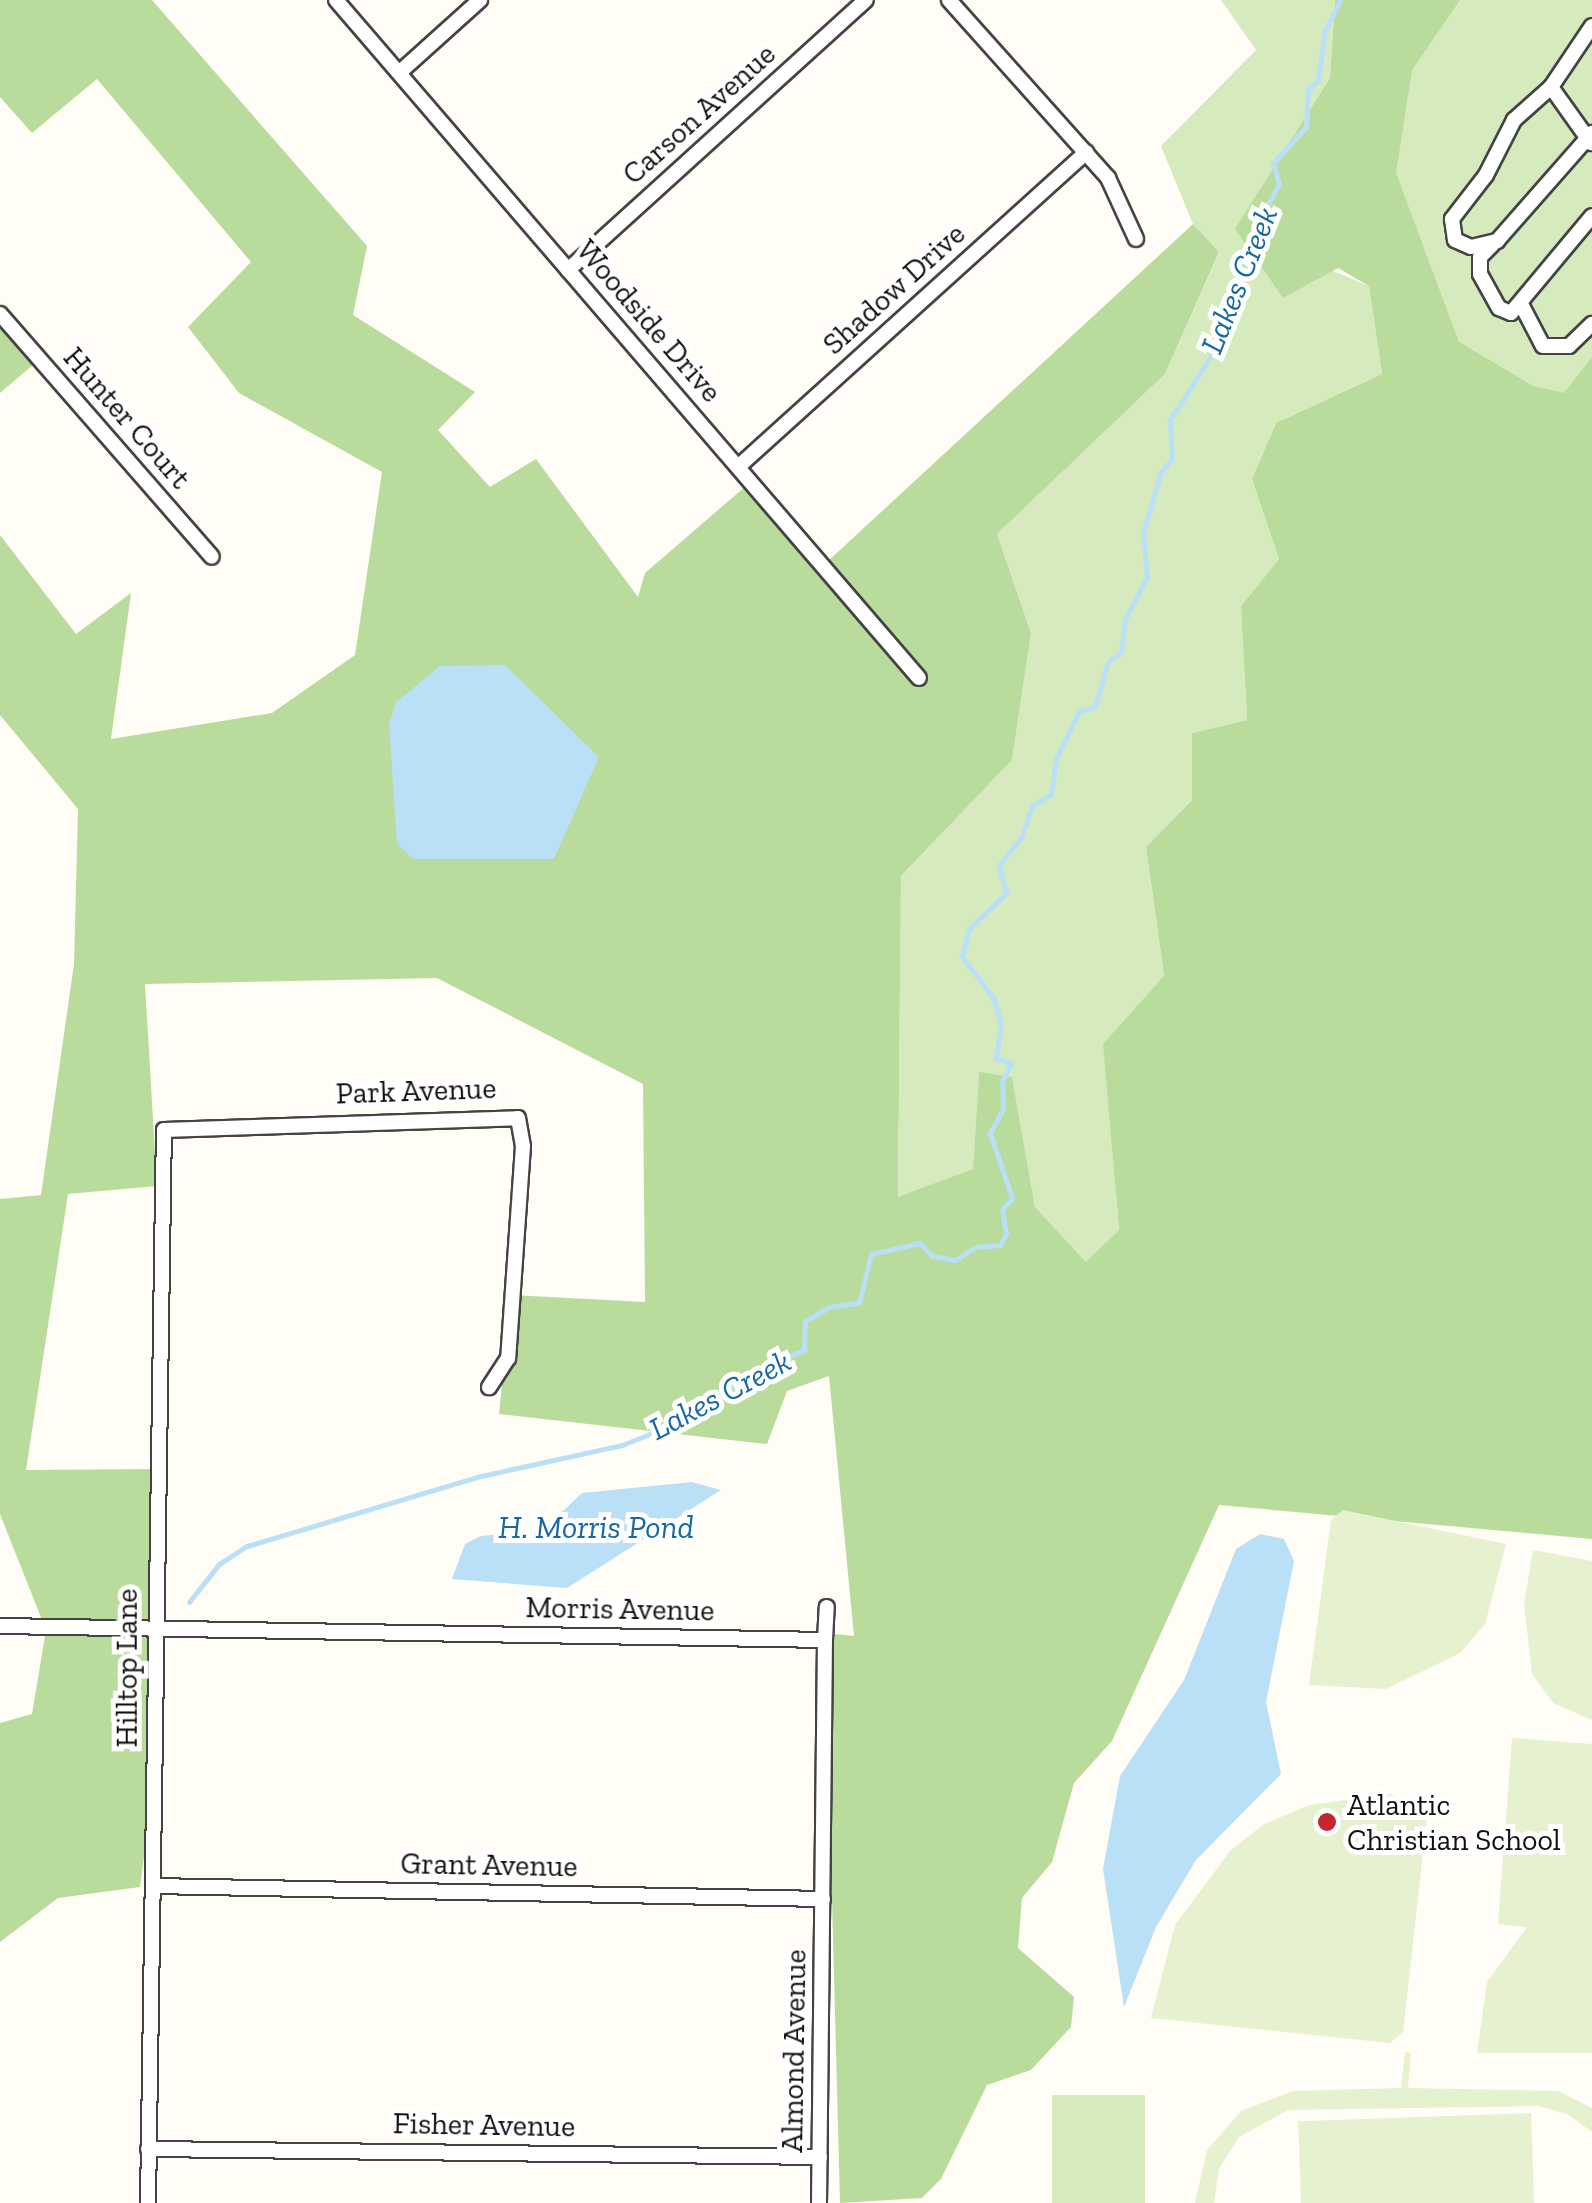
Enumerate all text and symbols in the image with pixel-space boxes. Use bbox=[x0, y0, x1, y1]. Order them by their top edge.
street label: Carson Avenue bbox=[615, 36, 783, 192]
water label: Lakes Creek bbox=[1192, 201, 1286, 359]
street label: Shadow Drive bbox=[815, 216, 973, 362]
street label: Woodside Drive bbox=[569, 232, 729, 410]
street label: Hunter Court bbox=[56, 340, 198, 496]
street label: Park Avenue bbox=[335, 1070, 497, 1112]
water label: Lakes Creek bbox=[643, 1342, 797, 1448]
water label: H. Morris Pond bbox=[498, 1508, 694, 1546]
street label: Hilltop Lane bbox=[109, 1589, 145, 1747]
street label: Morris Avenue bbox=[525, 1589, 715, 1629]
place label: Atlantic Christian School bbox=[1347, 1787, 1561, 1858]
marker: Atlantic Christian School bbox=[1316, 1811, 1338, 1833]
street label: Grant Avenue bbox=[400, 1845, 578, 1885]
street label: Almond Avenue bbox=[774, 1949, 814, 2153]
street label: Fisher Avenue bbox=[392, 2105, 576, 2145]

